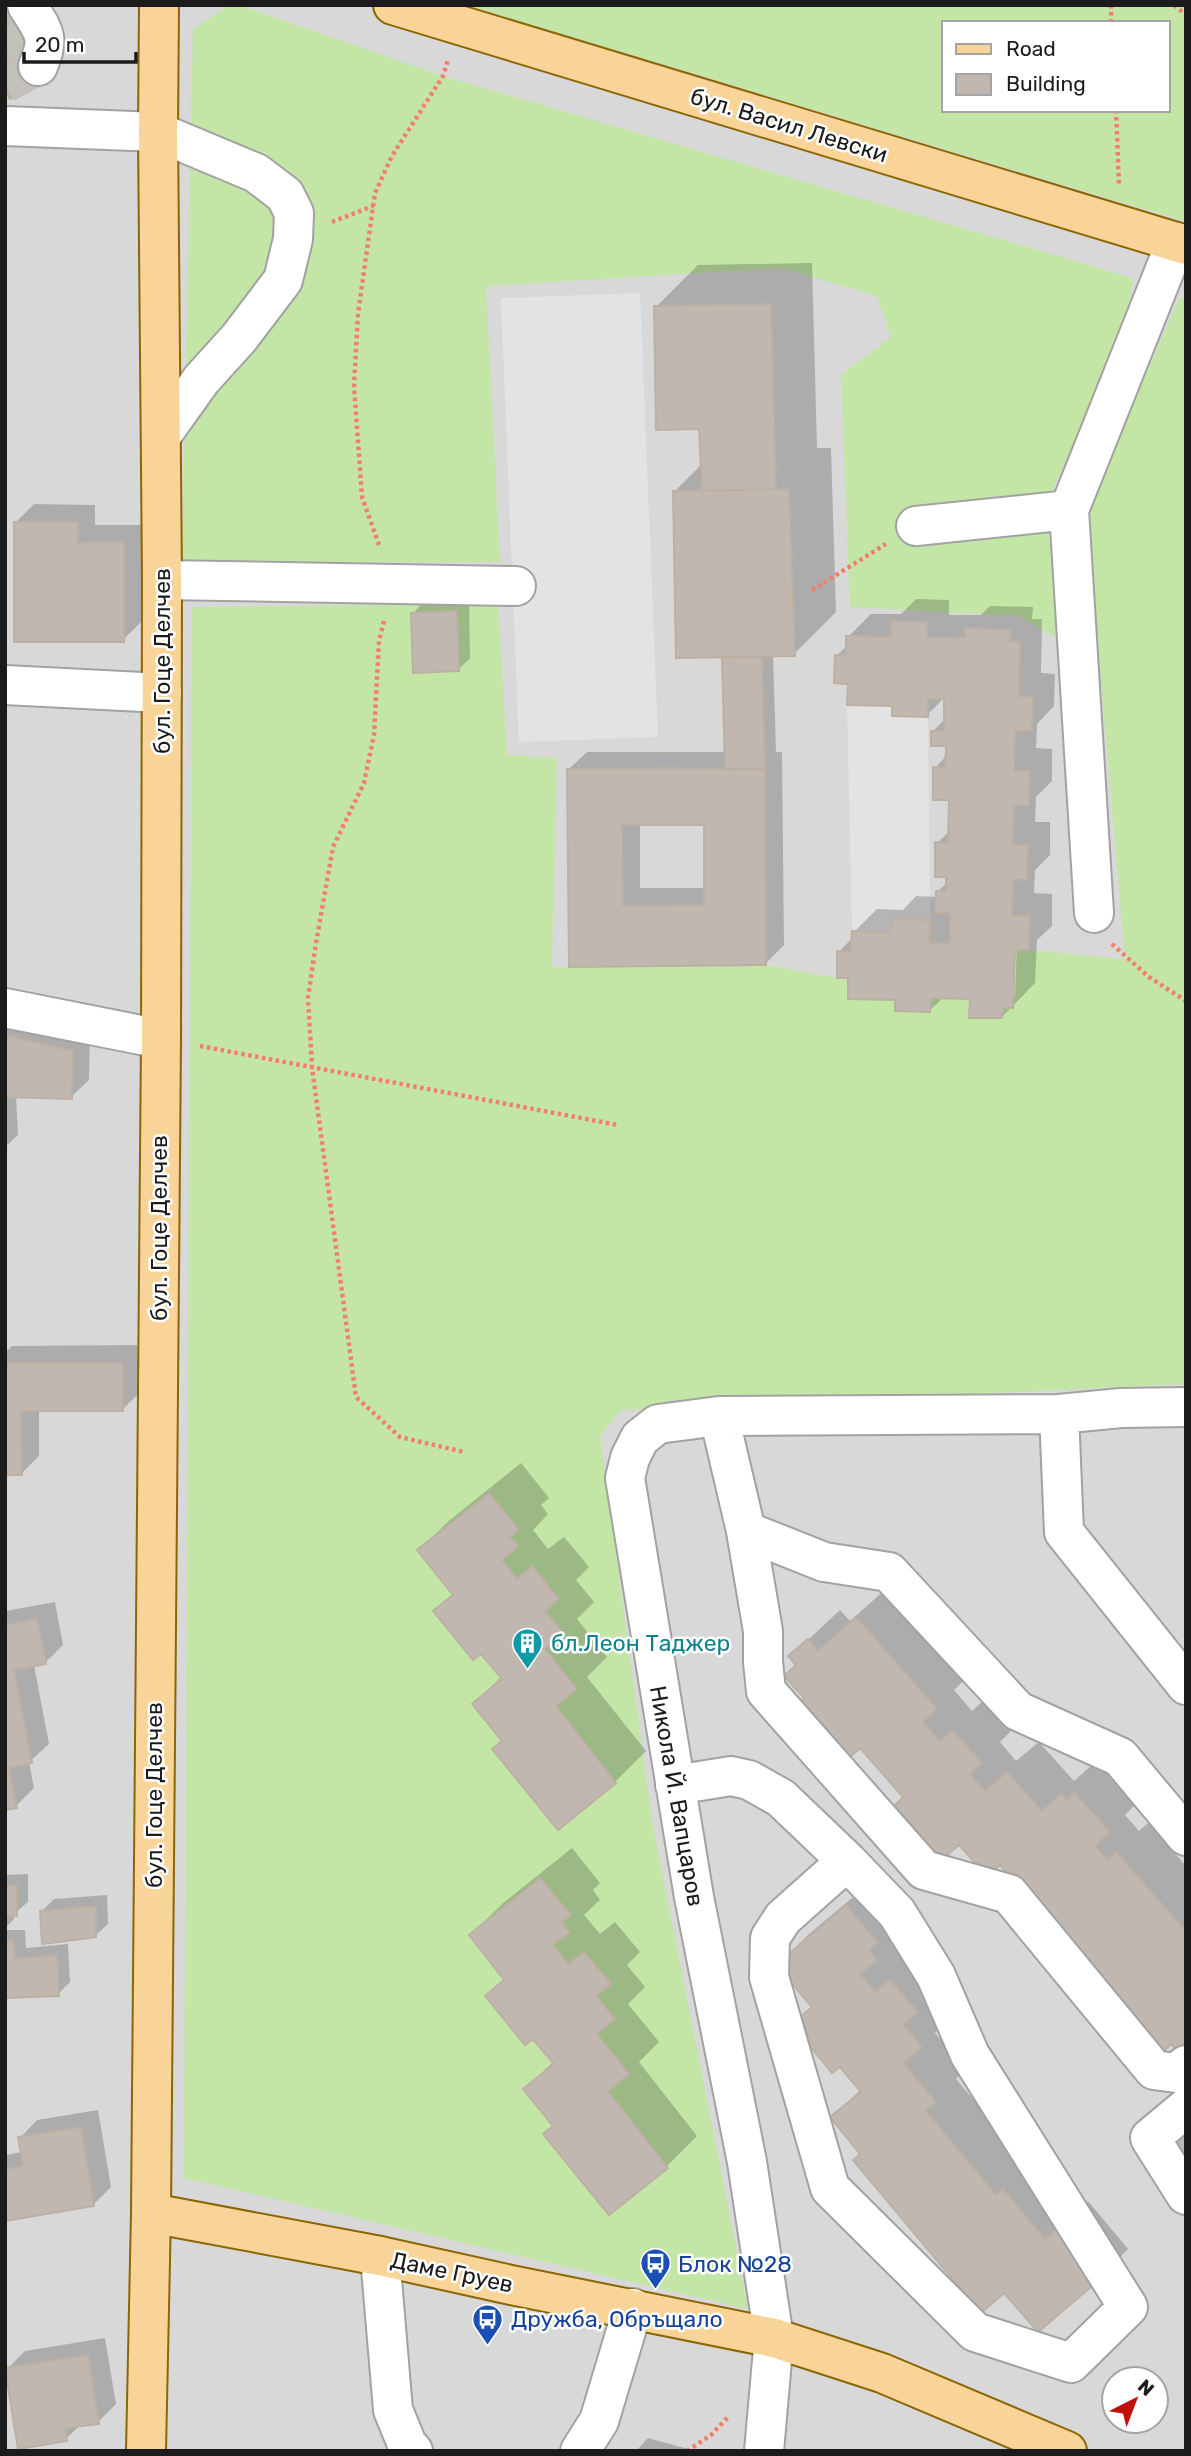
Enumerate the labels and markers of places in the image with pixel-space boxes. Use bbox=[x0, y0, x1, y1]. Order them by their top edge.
building icon: бл.Леон Таджер bbox=[511, 1626, 545, 1670]
place label: бл.Леон Таджер bbox=[551, 1629, 730, 1657]
bus stop icon: Блок №28 bbox=[638, 2247, 672, 2291]
place label: Блок №28 bbox=[678, 2250, 792, 2278]
bus stop icon: Дружба, Обръщало bbox=[471, 2302, 505, 2346]
place label: Дружба, Обръщало bbox=[511, 2305, 723, 2333]

